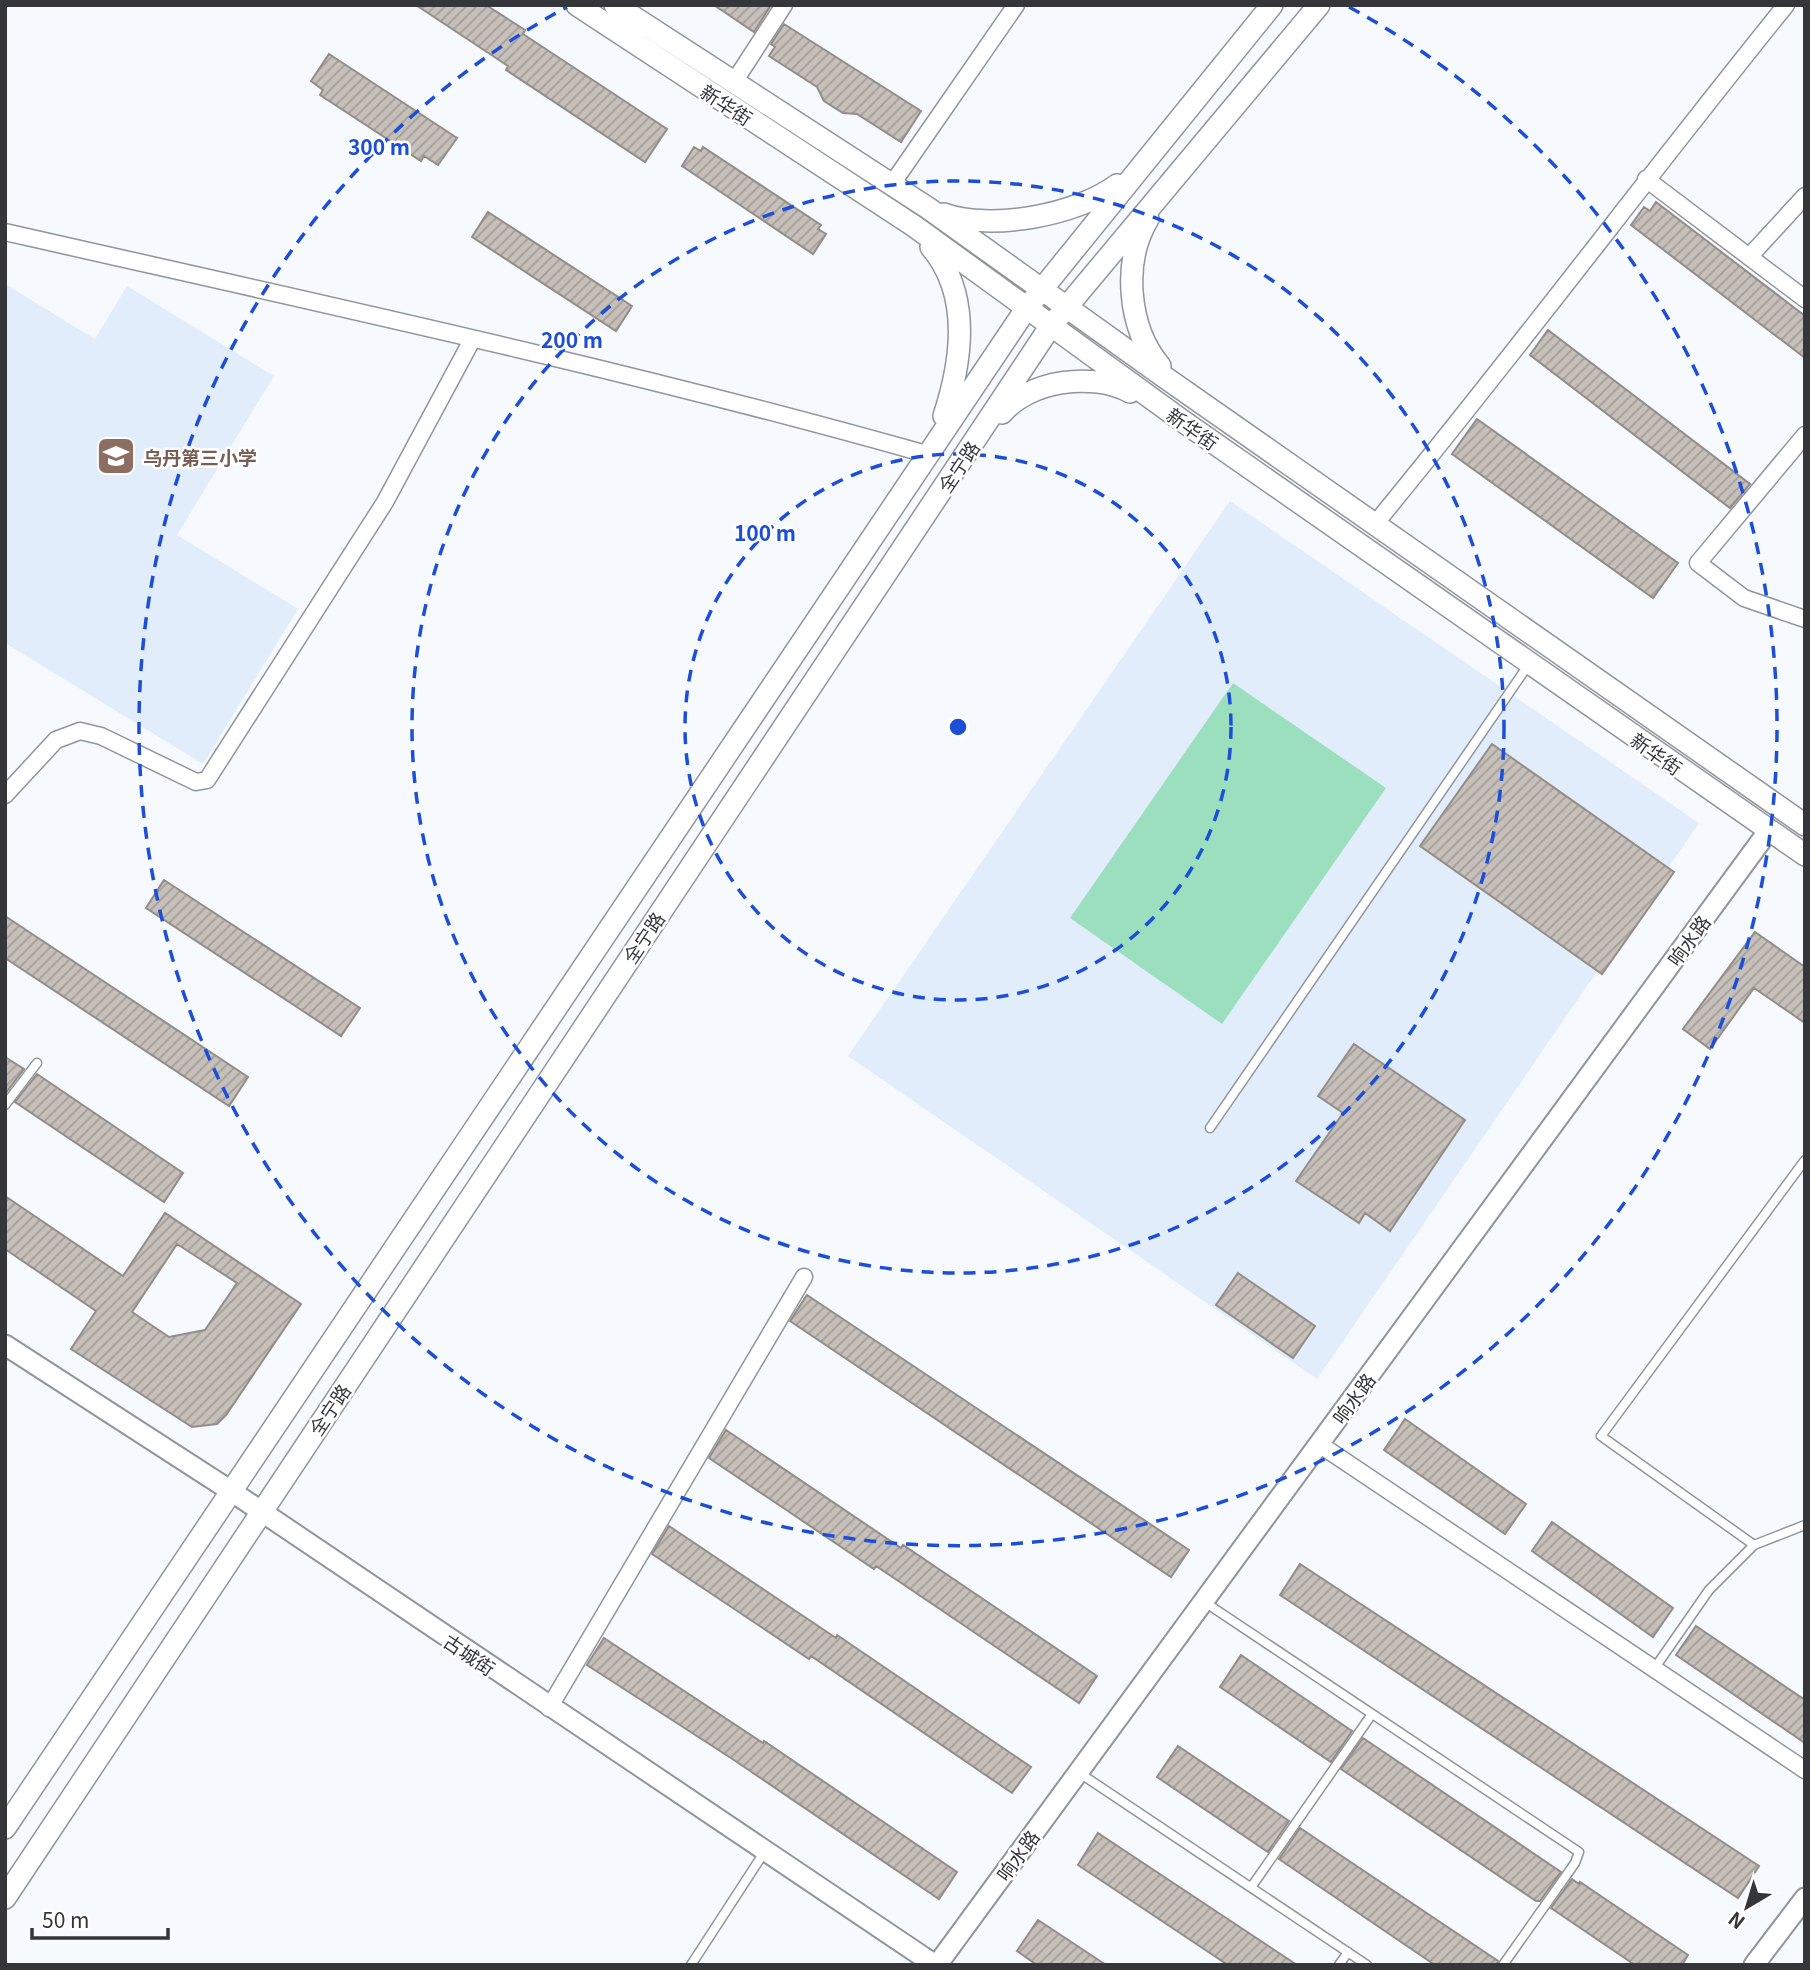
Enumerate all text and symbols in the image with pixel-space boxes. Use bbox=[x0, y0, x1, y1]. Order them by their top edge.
street label: 新华街 bbox=[696, 77, 758, 131]
text: 300 m bbox=[348, 131, 410, 161]
text: 200 m bbox=[541, 324, 603, 354]
street label: 新华街 bbox=[1162, 401, 1224, 455]
school or university icon: 乌丹第三小学 bbox=[95, 435, 137, 477]
street label: 全宁路 bbox=[931, 435, 985, 497]
place label: 乌丹第三小学 bbox=[143, 443, 257, 470]
text: 100 m bbox=[734, 517, 796, 547]
centre of rings bbox=[946, 715, 970, 739]
street label: 新华街 bbox=[1626, 726, 1688, 780]
street label: 全宁路 bbox=[616, 906, 670, 968]
street label: 响水路 bbox=[1660, 909, 1716, 971]
street label: 响水路 bbox=[1325, 1367, 1381, 1429]
street label: 全宁路 bbox=[302, 1378, 356, 1440]
street label: 古城街 bbox=[439, 1627, 501, 1681]
street label: 响水路 bbox=[989, 1824, 1045, 1886]
north arrow bbox=[1712, 1872, 1782, 1942]
scale bar bbox=[32, 1896, 168, 1940]
text: 50 m bbox=[42, 1904, 89, 1934]
text: N bbox=[1722, 1907, 1750, 1937]

